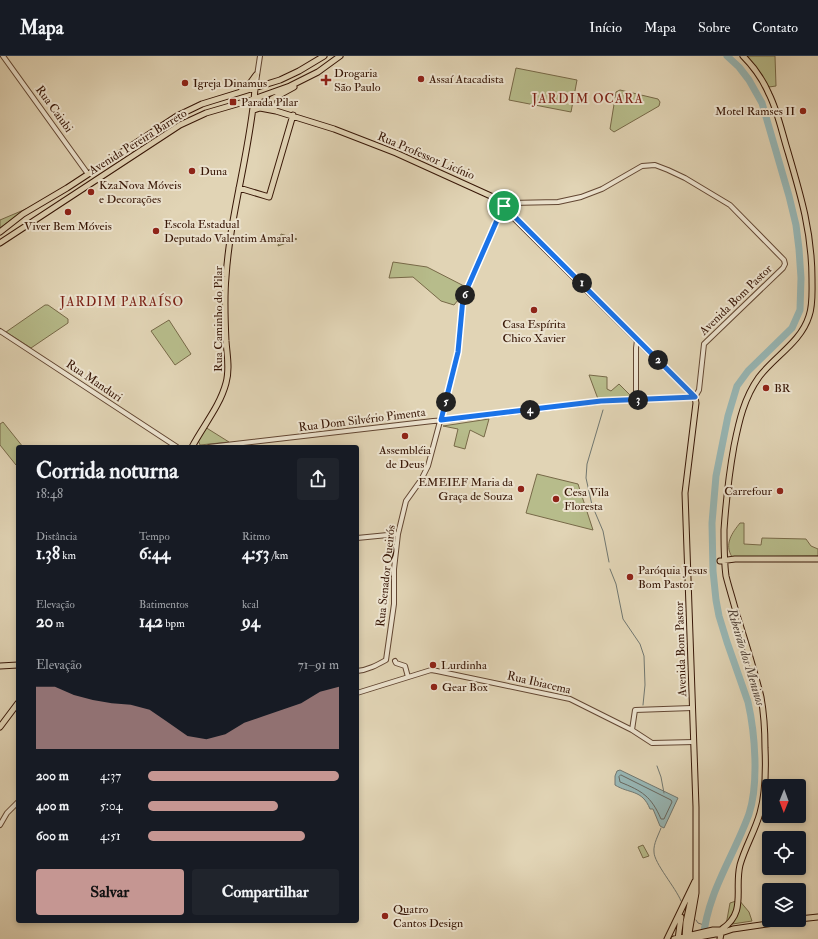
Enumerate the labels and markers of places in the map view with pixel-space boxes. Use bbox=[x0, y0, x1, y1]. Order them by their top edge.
place label: Drogaria São Paulo bbox=[334, 66, 381, 95]
place label: Assaí Atacadista bbox=[428, 72, 505, 87]
marker: Assaí Atacadista bbox=[416, 74, 426, 84]
marker: Drogaria São Paulo bbox=[321, 75, 331, 85]
place label: Igreja Dinamus bbox=[193, 76, 267, 91]
marker: Igreja Dinamus bbox=[180, 78, 190, 88]
place label: Parada Pilar bbox=[241, 95, 299, 110]
marker: Parada Pilar bbox=[228, 97, 238, 107]
place label: Motel Ramses II bbox=[715, 104, 795, 119]
marker: Motel Ramses II bbox=[798, 106, 808, 116]
place label: Duna bbox=[200, 164, 228, 179]
marker: Duna bbox=[187, 166, 197, 176]
place label: KzaNova Móveis e Decorações bbox=[99, 178, 181, 207]
marker: KzaNova Móveis e Decorações bbox=[86, 187, 96, 197]
pin bbox=[487, 189, 521, 223]
marker: Viver Bem Móveis bbox=[63, 207, 73, 217]
place label: Escola Estadual Deputado Valentim Amaral bbox=[164, 217, 294, 246]
place label: Viver Bem Móveis bbox=[24, 219, 112, 234]
marker: Escola Estadual Deputado Valentim Amaral bbox=[151, 226, 161, 236]
pin: 1 bbox=[572, 273, 592, 293]
pin: 6 bbox=[455, 285, 475, 305]
marker: Casa Espírita Chico Xavier bbox=[529, 305, 539, 315]
place label: Casa Espírita Chico Xavier bbox=[502, 317, 567, 346]
pin: 2 bbox=[648, 350, 668, 370]
place label: BR bbox=[774, 381, 791, 396]
marker: BR bbox=[761, 383, 771, 393]
pin: 3 bbox=[628, 390, 648, 410]
pin: 5 bbox=[436, 392, 456, 412]
pin: 4 bbox=[520, 400, 540, 420]
marker: Assembléia de Deus bbox=[400, 431, 410, 441]
place label: Assembléia de Deus bbox=[378, 443, 432, 472]
place label: EMEIEF Maria da Graça de Souza bbox=[418, 475, 514, 504]
marker: EMEIEF Maria da Graça de Souza bbox=[516, 484, 526, 494]
place label: Carrefour bbox=[724, 484, 773, 499]
place label: Cesa Vila Floresta bbox=[564, 485, 610, 514]
marker: Carrefour bbox=[775, 486, 785, 496]
marker: Cesa Vila Floresta bbox=[551, 494, 561, 504]
place label: Paróquia Jesus Bom Pastor bbox=[638, 563, 707, 592]
marker: Paróquia Jesus Bom Pastor bbox=[625, 572, 635, 582]
place label: Lurdinha bbox=[441, 658, 488, 673]
marker: Lurdinha bbox=[428, 660, 438, 670]
place label: Gear Box bbox=[442, 680, 489, 695]
marker: Gear Box bbox=[429, 682, 439, 692]
place label: Quatro Cantos Design bbox=[393, 902, 463, 931]
marker: Quatro Cantos Design bbox=[380, 911, 390, 921]

